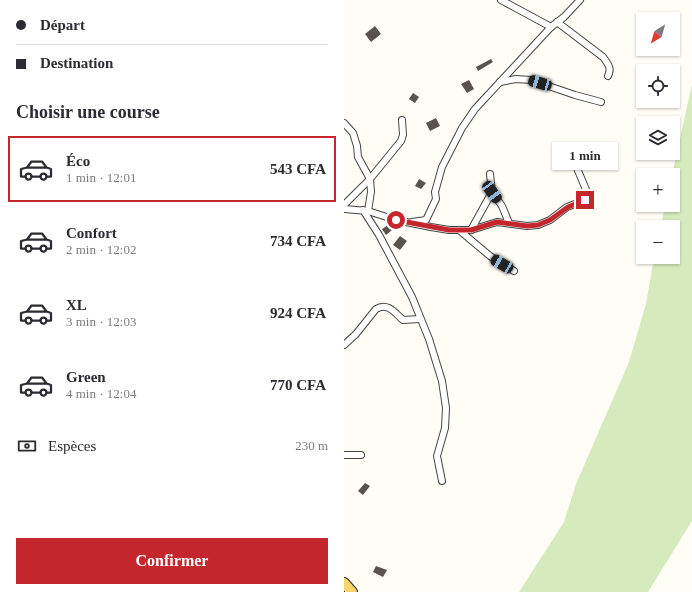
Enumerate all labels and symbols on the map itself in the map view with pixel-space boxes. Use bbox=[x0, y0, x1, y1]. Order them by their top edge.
north arrow bbox=[636, 12, 680, 56]
car bbox=[527, 74, 553, 92]
callout: 1 min bbox=[552, 142, 618, 170]
car bbox=[480, 179, 504, 205]
route end bbox=[576, 191, 594, 209]
route start bbox=[387, 211, 405, 229]
car bbox=[489, 253, 515, 275]

